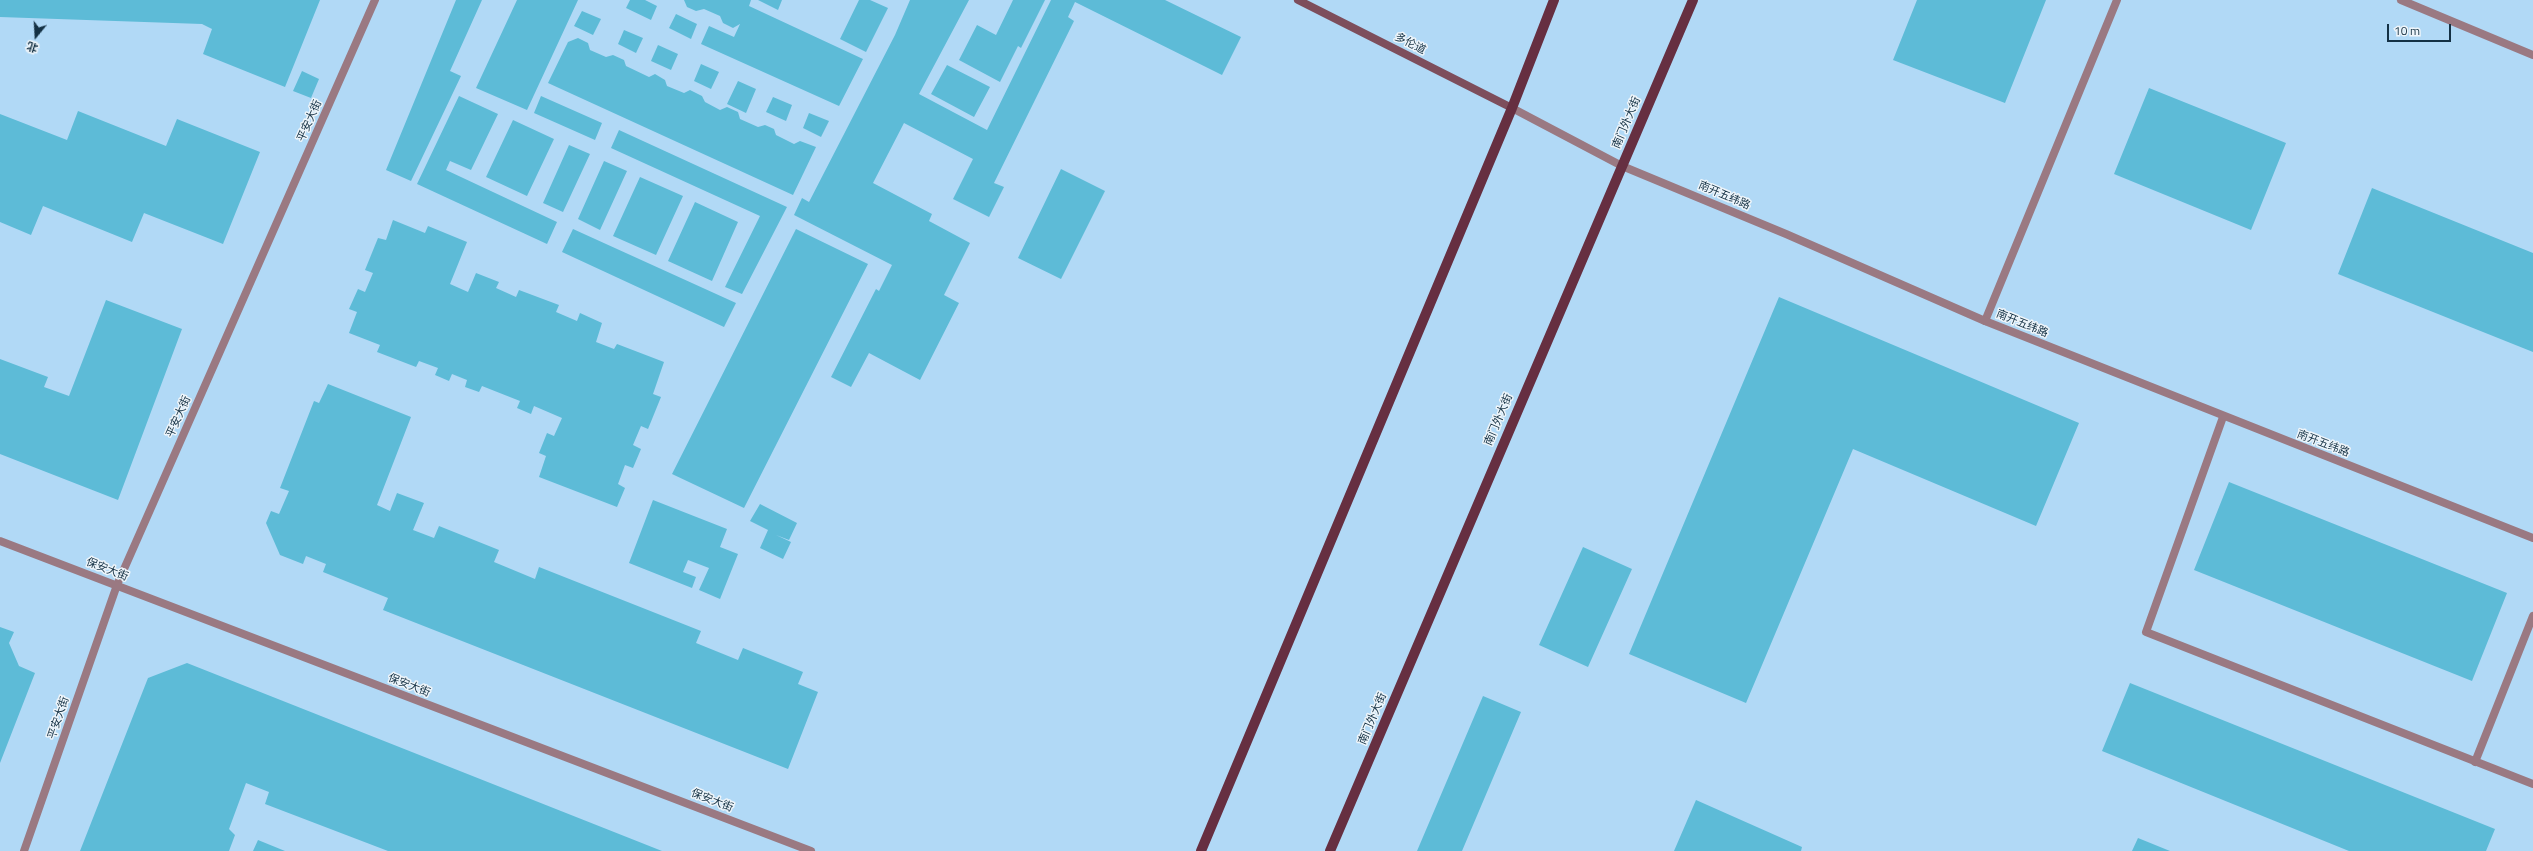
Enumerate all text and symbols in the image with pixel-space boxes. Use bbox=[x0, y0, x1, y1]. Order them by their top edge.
north arrow bbox=[16, 16, 56, 56]
scale bar bbox=[2389, 16, 2453, 42]
text: 10 m bbox=[2394, 21, 2420, 40]
street label: 多伦道 bbox=[1392, 31, 1428, 57]
text: 北 bbox=[25, 38, 40, 57]
street label: 南门外大街 bbox=[1610, 95, 1644, 151]
street label: 平安大街 bbox=[295, 98, 325, 144]
street label: 南开五纬路 bbox=[1696, 179, 1752, 213]
street label: 南开五纬路 bbox=[1994, 308, 2050, 340]
street label: 南门外大街 bbox=[1482, 392, 1516, 448]
street label: 平安大街 bbox=[164, 394, 194, 440]
street label: 南开五纬路 bbox=[2295, 428, 2351, 460]
street label: 保安大街 bbox=[84, 556, 130, 584]
street label: 保安大街 bbox=[386, 672, 432, 700]
street label: 南门外大街 bbox=[1356, 691, 1390, 747]
street label: 平安大街 bbox=[46, 695, 72, 741]
street label: 保安大街 bbox=[689, 787, 735, 815]

